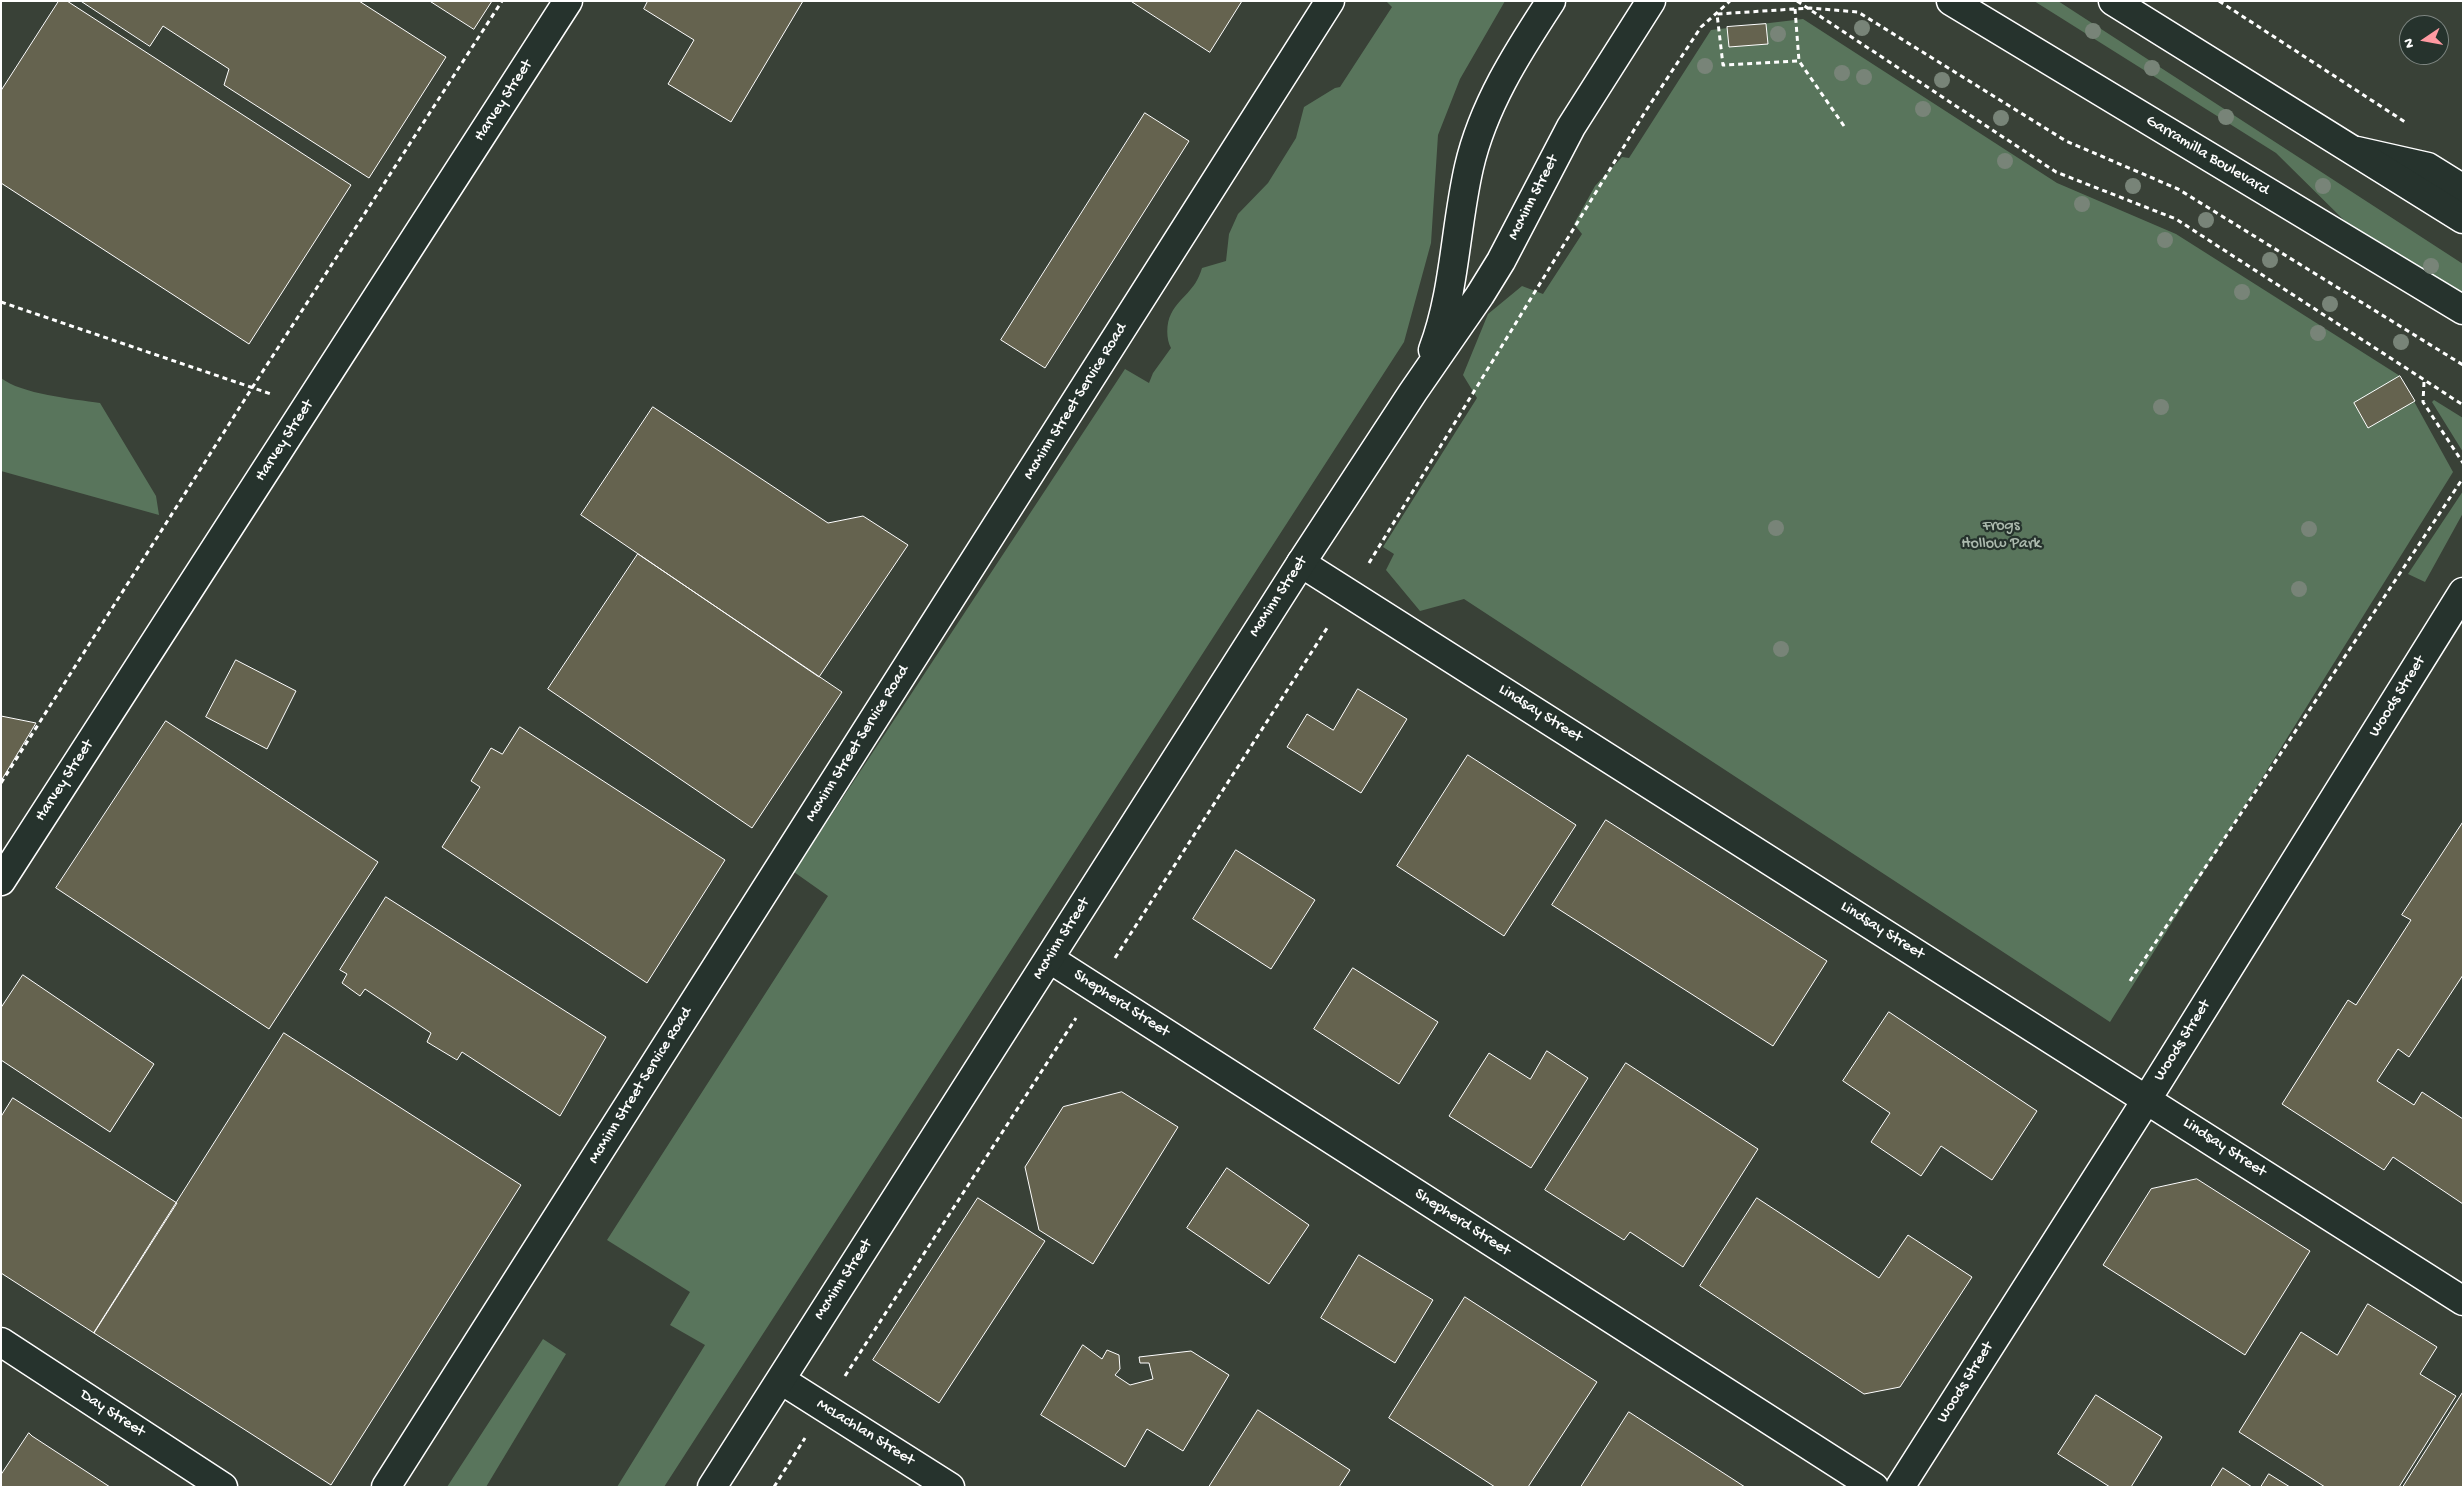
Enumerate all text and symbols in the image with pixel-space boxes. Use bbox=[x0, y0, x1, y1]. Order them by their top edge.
north arrow bbox=[2399, 15, 2449, 65]
text: N bbox=[2401, 37, 2419, 49]
street label: Harvey Street bbox=[471, 57, 537, 145]
street label: Garramilla Boulevard bbox=[2142, 112, 2272, 200]
street label: McMinn Street bbox=[1504, 152, 1564, 244]
street label: McMinn Street Service Road bbox=[1020, 320, 1132, 484]
street label: Harvey Street bbox=[252, 397, 318, 485]
park label: Frogs Hollow Park bbox=[1961, 517, 2041, 555]
street label: McMinn Street bbox=[1246, 553, 1312, 641]
street label: Woods Street bbox=[2366, 653, 2430, 741]
street label: McMinn Street Service Road bbox=[802, 662, 914, 826]
street label: Lindsay Street bbox=[1494, 681, 1586, 747]
street label: Harvey Street bbox=[32, 737, 98, 825]
street label: McMinn Street bbox=[1029, 895, 1095, 983]
street label: Lindsay Street bbox=[1836, 898, 1928, 964]
street label: Shepherd Street bbox=[1069, 966, 1173, 1042]
street label: Woods Street bbox=[2151, 997, 2215, 1085]
street label: McMinn Street Service Road bbox=[585, 1004, 697, 1168]
street label: Lindsay Street bbox=[2179, 1114, 2269, 1182]
street label: Shepherd Street bbox=[1410, 1185, 1514, 1261]
street label: McMinn Street bbox=[811, 1236, 877, 1324]
street label: Woods Street bbox=[1934, 1339, 1998, 1427]
street label: Day Street bbox=[76, 1386, 148, 1442]
street label: McLachlan Street bbox=[813, 1395, 917, 1471]

